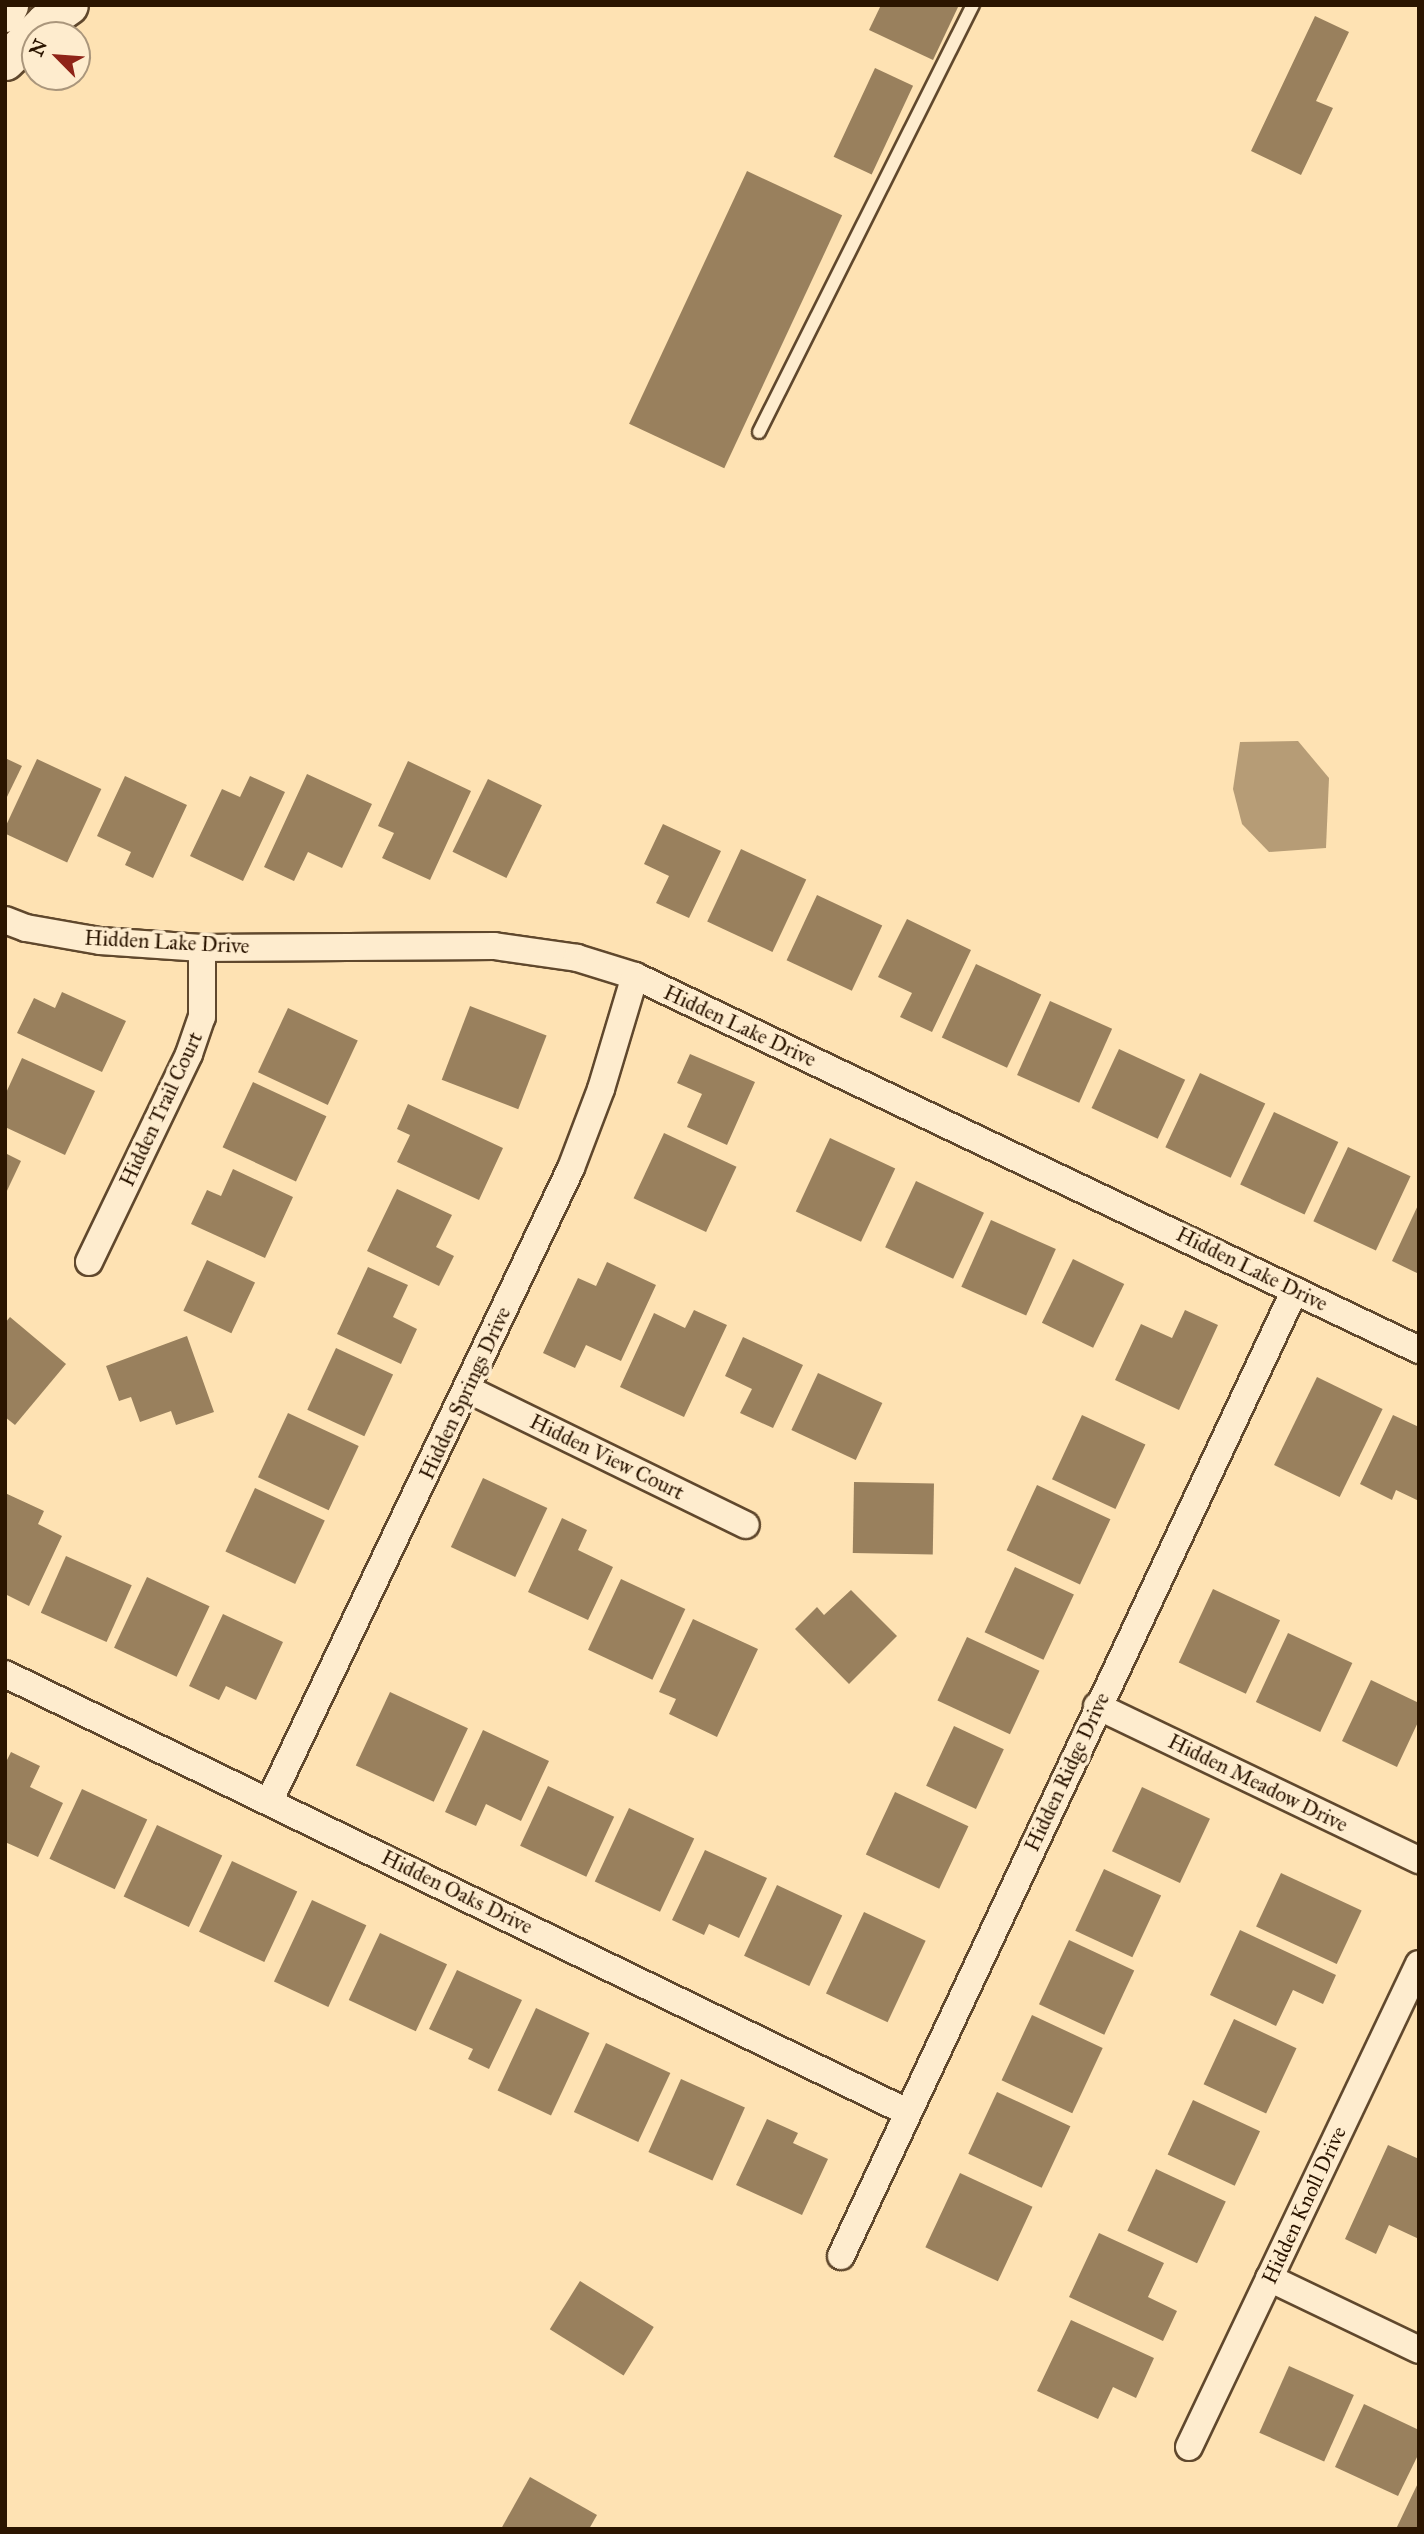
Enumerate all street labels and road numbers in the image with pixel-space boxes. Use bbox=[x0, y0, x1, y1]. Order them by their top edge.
street label: Hidden Lake Drive bbox=[84, 925, 250, 959]
street label: Hidden Lake Drive bbox=[660, 980, 820, 1072]
street label: Hidden Trail Court bbox=[114, 1028, 208, 1190]
street label: Hidden Lake Drive bbox=[1172, 1221, 1332, 1317]
street label: Hidden Springs Drive bbox=[414, 1303, 516, 1483]
street label: Hidden View Court bbox=[526, 1409, 688, 1505]
street label: Hidden Ridge Drive bbox=[1019, 1689, 1115, 1855]
street label: Hidden Meadow Drive bbox=[1164, 1729, 1352, 1837]
street label: Hidden Oaks Drive bbox=[377, 1845, 537, 1939]
street label: Hidden Knoll Drive bbox=[1256, 2122, 1352, 2288]

